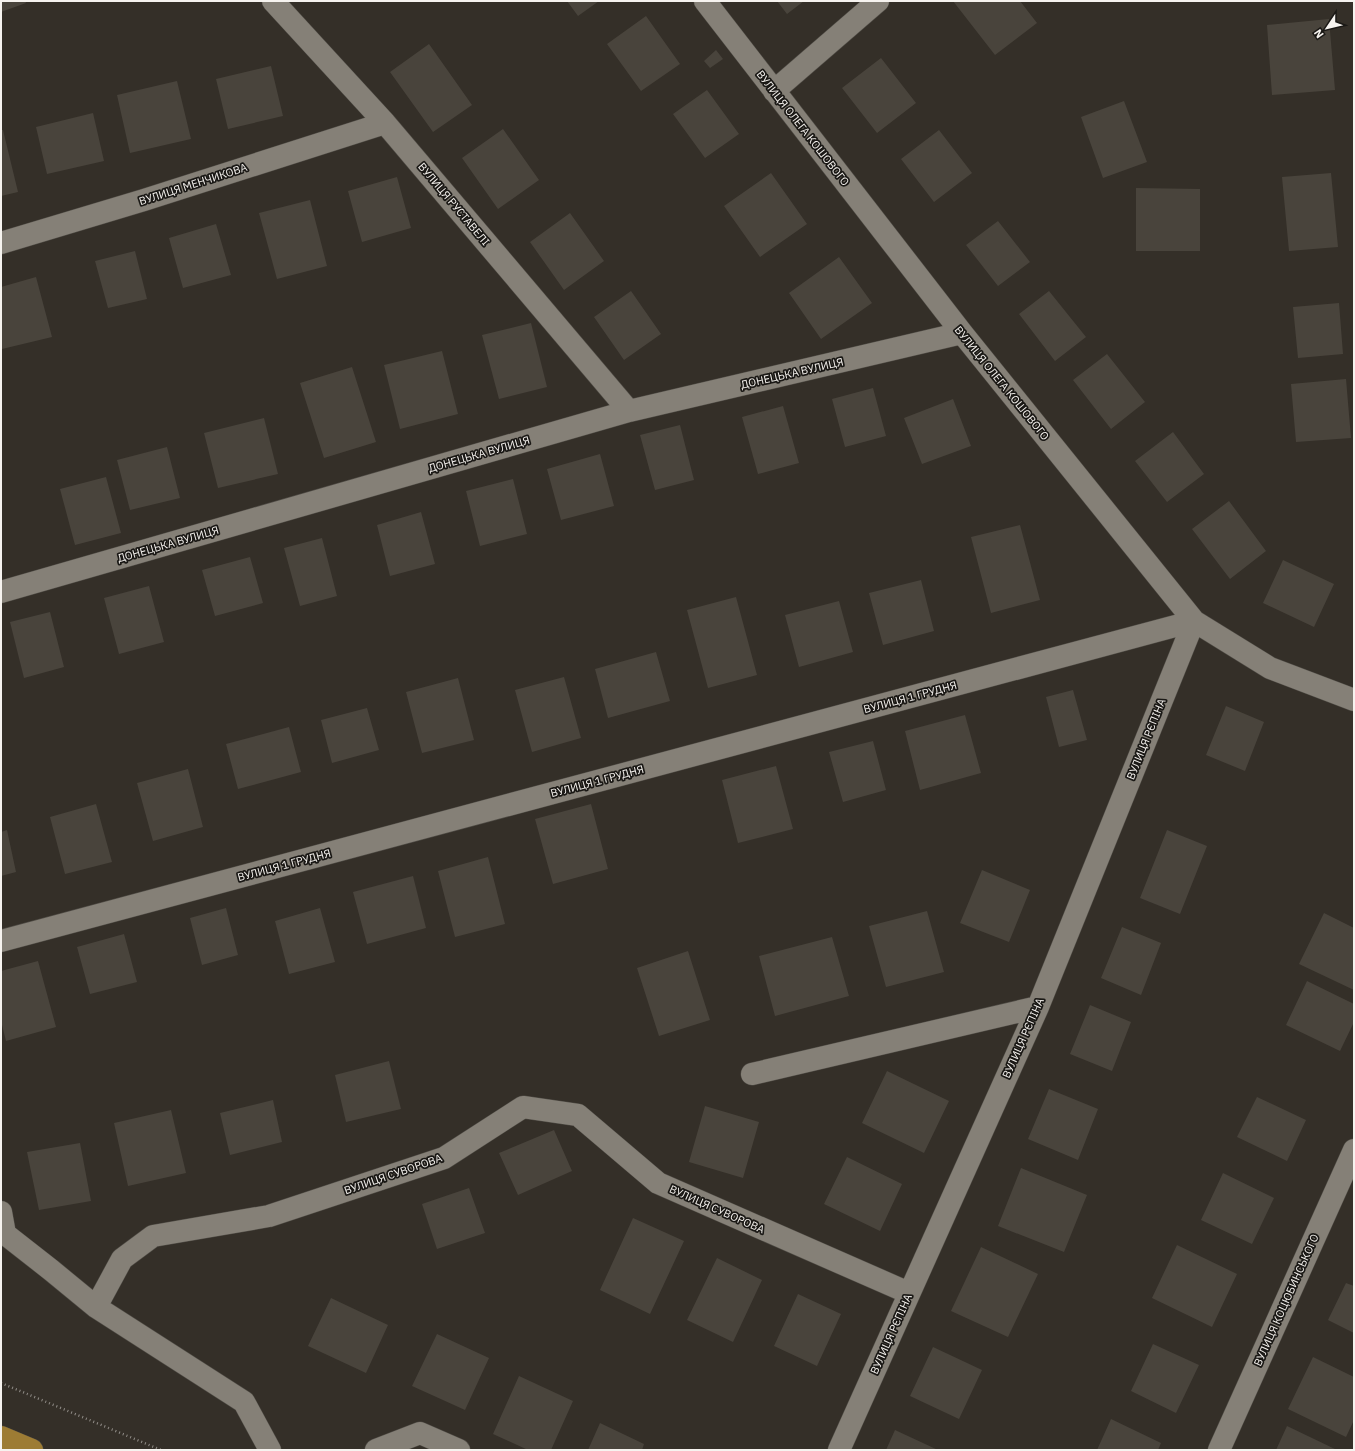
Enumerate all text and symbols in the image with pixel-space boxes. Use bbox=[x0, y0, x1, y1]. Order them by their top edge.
north arrow bbox=[1307, 8, 1347, 48]
text: N bbox=[1311, 26, 1327, 41]
street label: ВУЛИЦЯ ОЛЕГА КОШОВОГО bbox=[754, 67, 853, 189]
street label: ВУЛИЦЯ МЕНЧИКОВА bbox=[137, 160, 249, 208]
street label: ВУЛИЦЯ РУСТАВЕЛІ bbox=[415, 160, 493, 248]
street label: ВУЛИЦЯ ОЛЕГА КОШОВОГО bbox=[952, 323, 1052, 443]
street label: ДОНЕЦЬКА ВУЛИЦЯ bbox=[739, 354, 845, 392]
street label: ДОНЕЦЬКА ВУЛИЦЯ bbox=[427, 433, 531, 475]
street label: ДОНЕЦЬКА ВУЛИЦЯ bbox=[116, 523, 220, 565]
street label: ВУЛИЦЯ 1 ГРУДНЯ bbox=[862, 678, 958, 716]
street label: ВУЛИЦЯ РЄПІНА bbox=[1123, 696, 1169, 782]
street label: ВУЛИЦЯ 1 ГРУДНЯ bbox=[549, 762, 645, 800]
street label: ВУЛИЦЯ 1 ГРУДНЯ bbox=[236, 846, 332, 884]
street label: ВУЛИЦЯ РЄПІНА bbox=[999, 996, 1047, 1080]
street label: ВУЛИЦЯ СУВОРОВА bbox=[342, 1151, 444, 1197]
street label: ВУЛИЦЯ СУВОРОВА bbox=[667, 1182, 767, 1236]
street label: ВУЛИЦЯ КОЦЮБИНСЬКОГО bbox=[1250, 1231, 1322, 1368]
street label: ВУЛИЦЯ РЄПІНА bbox=[867, 1292, 915, 1376]

